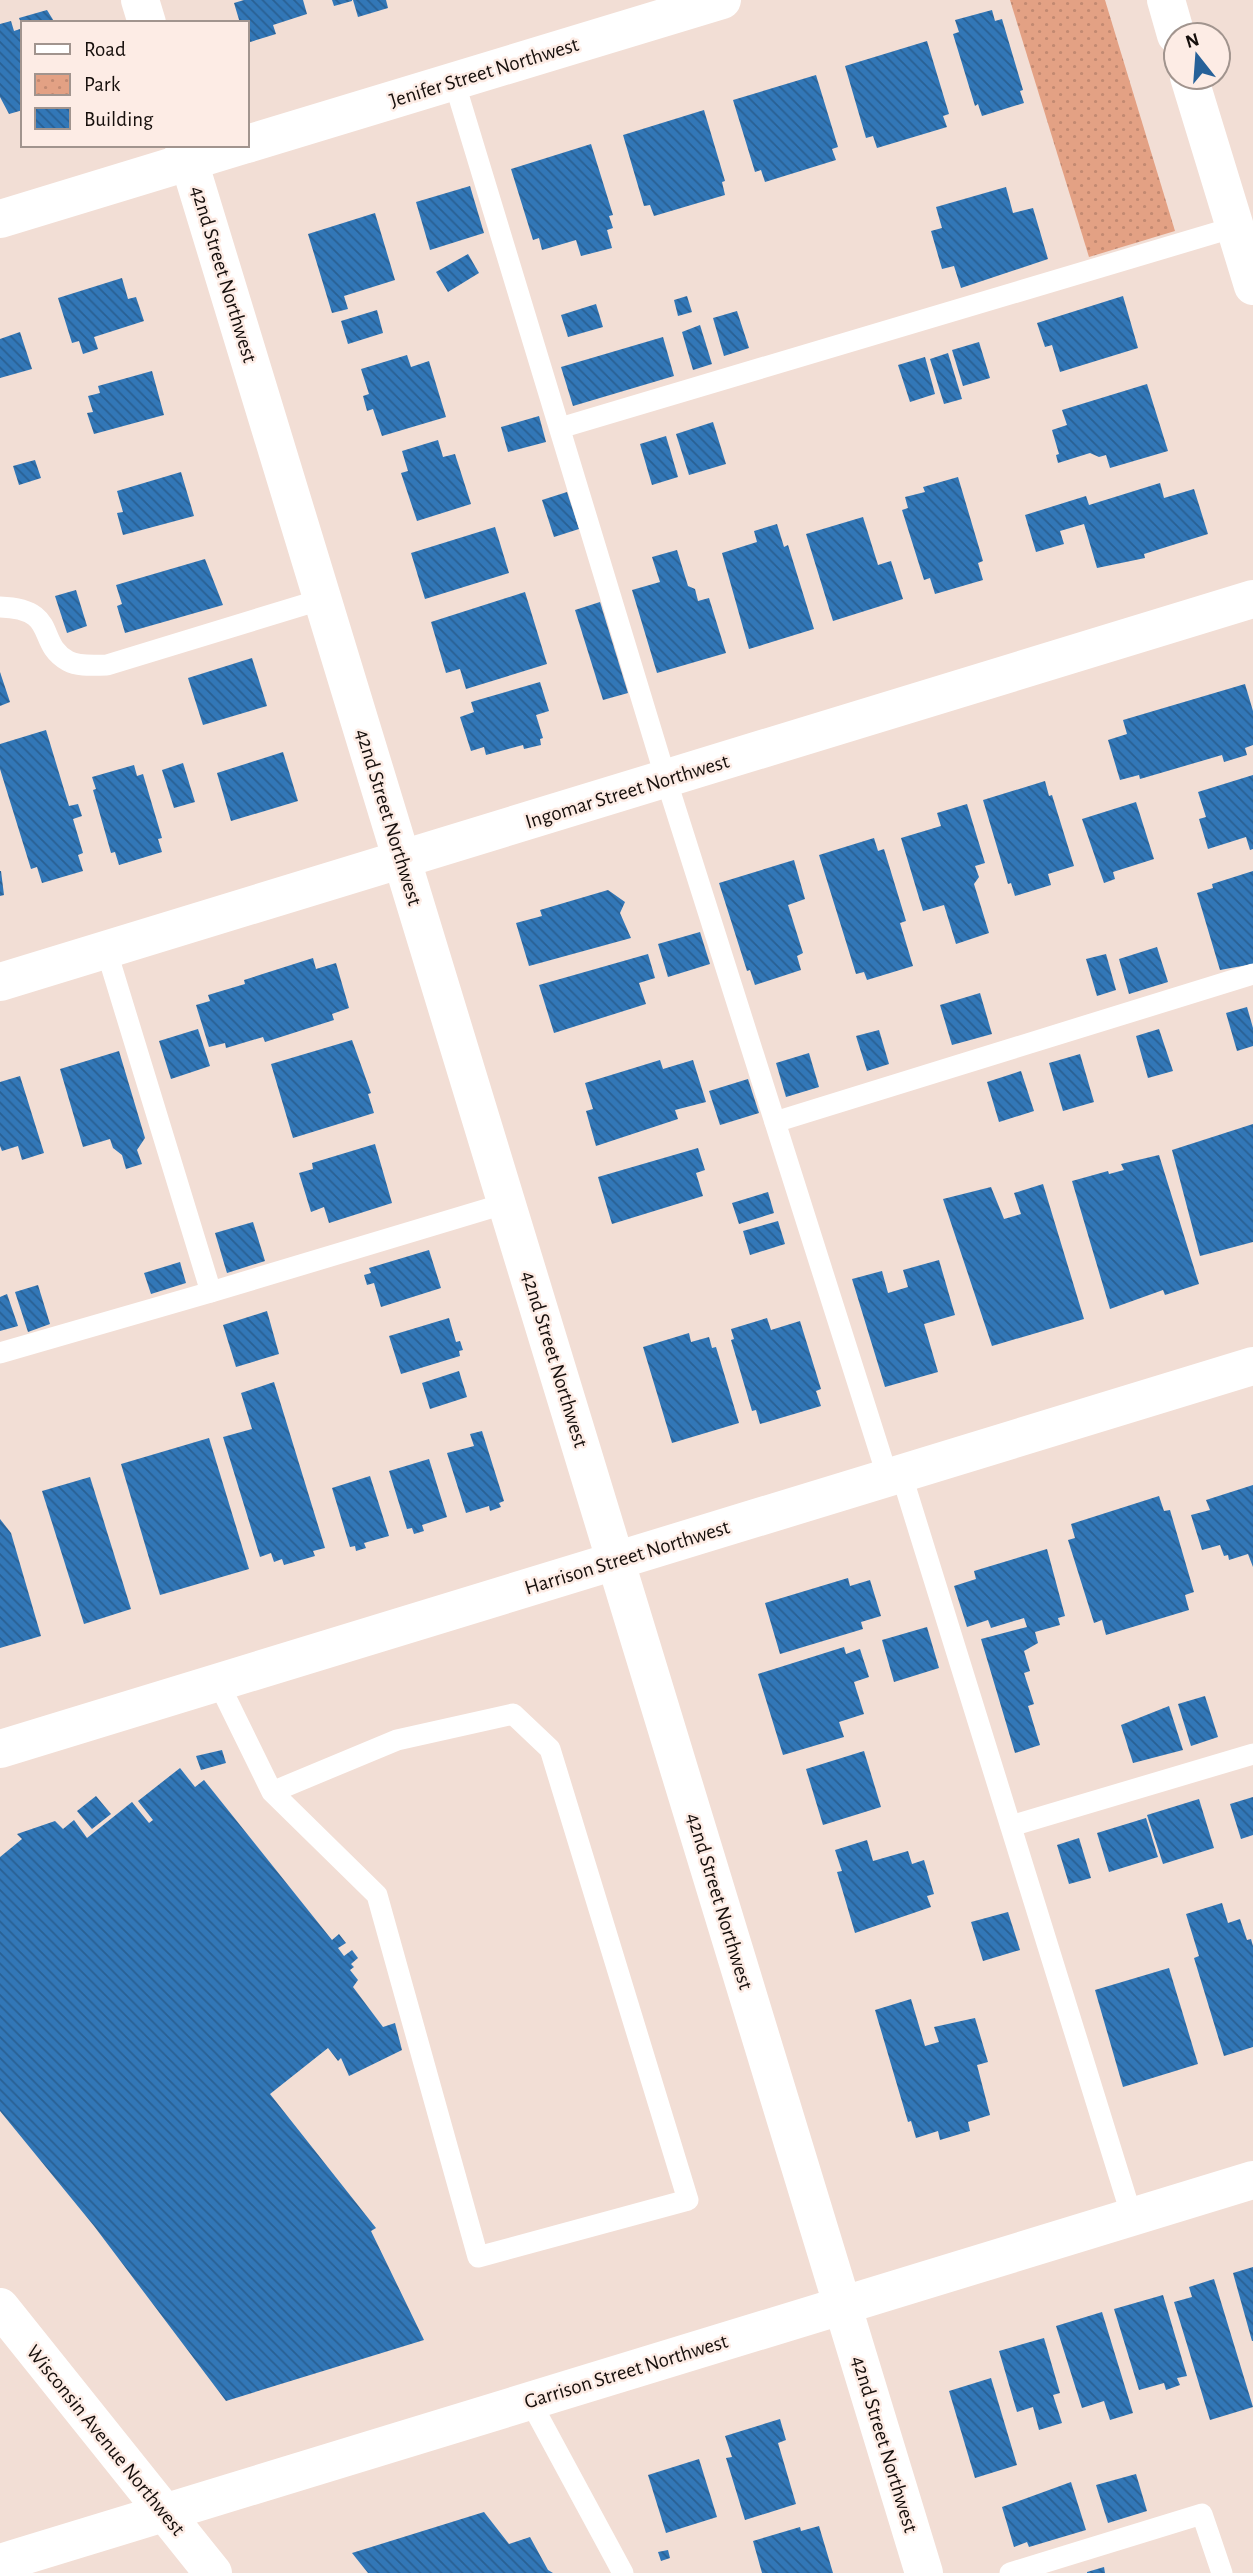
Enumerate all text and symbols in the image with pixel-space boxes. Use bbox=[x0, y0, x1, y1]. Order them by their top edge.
legend bbox=[21, 21, 248, 147]
north arrow bbox=[1162, 21, 1232, 91]
text: N bbox=[1183, 30, 1202, 52]
street label: Jenifer Street Northwest bbox=[387, 34, 581, 111]
text: Road bbox=[84, 39, 126, 60]
text: Park bbox=[84, 74, 121, 95]
text: Building bbox=[84, 109, 154, 130]
street label: 42nd Street Northwest bbox=[187, 183, 261, 365]
street label: 42nd Street Northwest bbox=[352, 726, 426, 908]
street label: Ingomar Street Northwest bbox=[523, 750, 732, 833]
street label: 42nd Street Northwest bbox=[518, 1268, 592, 1450]
street label: Harrison Street Northwest bbox=[522, 1516, 732, 1599]
street label: 42nd Street Northwest bbox=[683, 1810, 757, 1992]
street label: Garrison Street Northwest bbox=[522, 2330, 731, 2412]
street label: Wisconsin Avenue Northwest bbox=[22, 2341, 189, 2540]
street label: 42nd Street Northwest bbox=[848, 2353, 922, 2535]

